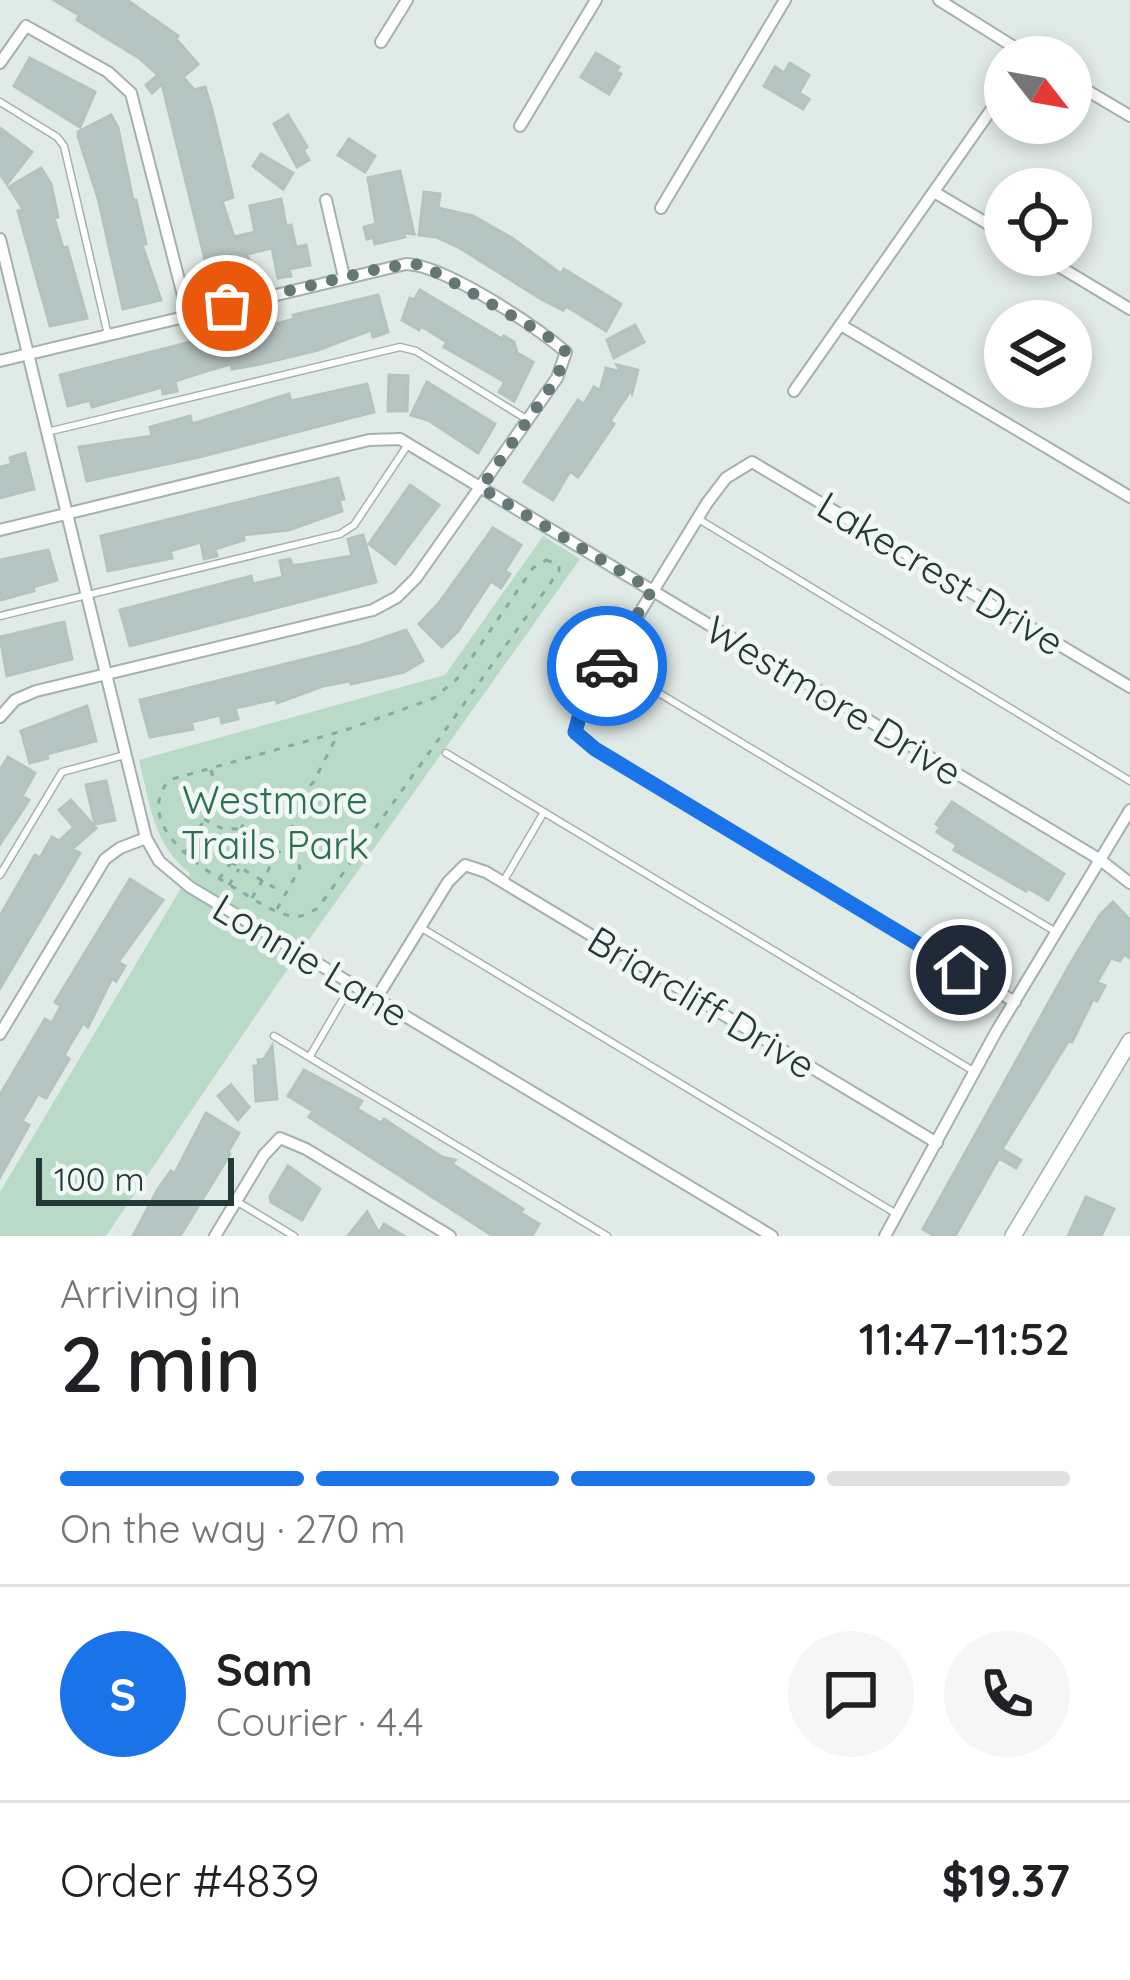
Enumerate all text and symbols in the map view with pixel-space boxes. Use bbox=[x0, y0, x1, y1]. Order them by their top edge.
north arrow bbox=[984, 36, 1092, 144]
map controls bbox=[984, 36, 1092, 408]
button: locate bbox=[984, 168, 1092, 276]
pin bbox=[176, 255, 278, 357]
icon: bag bbox=[194, 273, 260, 339]
button: layers bbox=[984, 300, 1092, 408]
street label: Lakecrest Drive bbox=[809, 480, 1073, 666]
street label: Westmore Drive bbox=[697, 604, 971, 796]
courier bbox=[547, 606, 667, 726]
icon: car bbox=[574, 633, 640, 699]
park label: Westmore Trails Park bbox=[181, 775, 369, 869]
street label: Lonnie Lane bbox=[204, 883, 418, 1037]
street label: Briarcliff Drive bbox=[579, 915, 825, 1089]
pin bbox=[910, 919, 1012, 1021]
icon: home bbox=[928, 937, 994, 1003]
scale bar bbox=[36, 1152, 234, 1205]
text: 100 m bbox=[54, 1158, 145, 1199]
text: Arriving in bbox=[60, 1269, 241, 1318]
text: 11:47–11:52 bbox=[859, 1310, 1070, 1366]
text: 2 min bbox=[60, 1314, 261, 1412]
text: On the way · 270 m bbox=[60, 1504, 406, 1553]
button: chat bbox=[788, 1631, 914, 1757]
button: phone bbox=[944, 1631, 1070, 1757]
text: Sam bbox=[216, 1641, 313, 1697]
text: S bbox=[110, 1666, 136, 1722]
text: Courier · 4.4 bbox=[216, 1697, 424, 1746]
text: Order #4839 bbox=[60, 1852, 319, 1908]
text: $19.37 bbox=[942, 1852, 1070, 1908]

